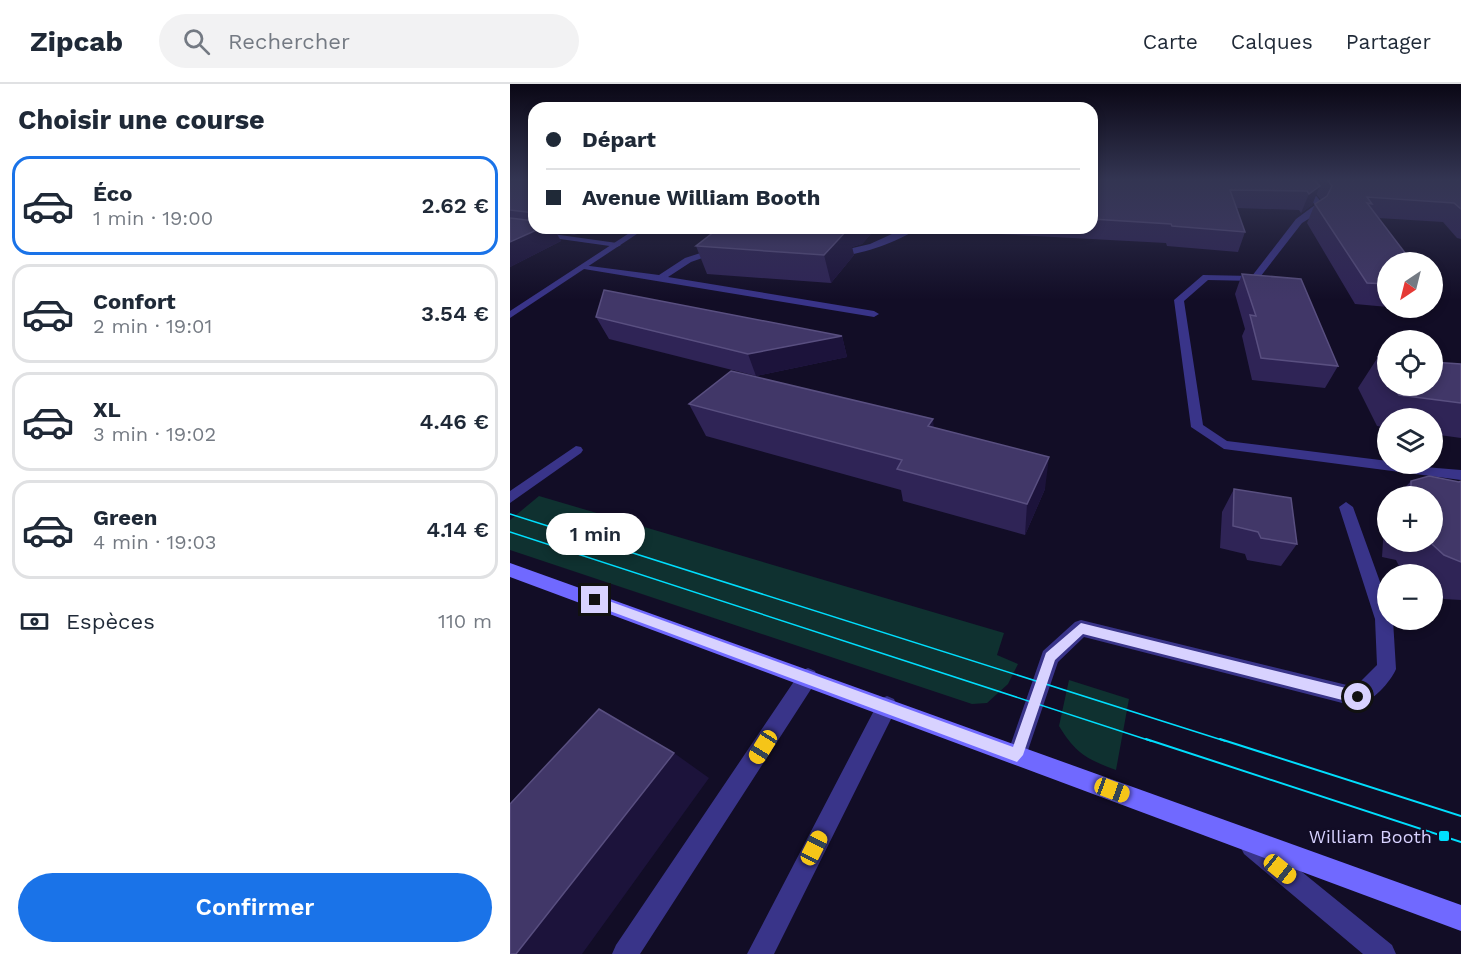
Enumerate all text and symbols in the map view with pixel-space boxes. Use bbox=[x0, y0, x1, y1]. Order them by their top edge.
search box bbox=[159, 14, 579, 68]
text: Zipcab bbox=[30, 25, 123, 58]
icon: search bbox=[180, 25, 213, 58]
text: Rechercher bbox=[228, 29, 350, 54]
text: Carte bbox=[1143, 29, 1198, 54]
text: Calques bbox=[1231, 29, 1313, 54]
text: Partager bbox=[1346, 29, 1431, 54]
text: Choisir une course bbox=[18, 104, 265, 136]
text: Départ bbox=[582, 127, 656, 152]
icon: car bbox=[21, 179, 75, 233]
text: Éco bbox=[93, 181, 132, 206]
text: Avenue William Booth bbox=[582, 185, 820, 210]
text: 2.62 € bbox=[421, 193, 489, 218]
text: 1 min · 19:00 bbox=[93, 206, 213, 230]
north arrow bbox=[1377, 252, 1443, 318]
map controls bbox=[1377, 252, 1443, 630]
icon: car bbox=[21, 287, 75, 341]
text: Confort bbox=[93, 289, 176, 314]
text: 3.54 € bbox=[421, 301, 489, 326]
text: 2 min · 19:01 bbox=[93, 314, 212, 338]
button: locate bbox=[1377, 330, 1443, 396]
icon: car bbox=[21, 395, 75, 449]
text: XL bbox=[93, 397, 121, 422]
button: layers bbox=[1377, 408, 1443, 474]
text: 4.46 € bbox=[420, 409, 489, 434]
text: 3 min · 19:02 bbox=[93, 422, 216, 446]
button: + bbox=[1377, 486, 1443, 552]
icon: car bbox=[21, 503, 75, 557]
text: Green bbox=[93, 505, 157, 530]
callout: 1 min bbox=[546, 513, 644, 555]
text: 4.14 € bbox=[426, 517, 489, 542]
text: 1 min bbox=[570, 522, 621, 546]
text: 4 min · 19:03 bbox=[93, 530, 216, 554]
button: − bbox=[1377, 564, 1443, 630]
route end bbox=[581, 586, 608, 613]
icon: cash bbox=[18, 605, 51, 638]
text: Espèces bbox=[66, 609, 155, 634]
text: 110 m bbox=[438, 609, 492, 633]
route start bbox=[1344, 683, 1371, 710]
car bbox=[746, 727, 780, 767]
car bbox=[1092, 775, 1132, 805]
place label: William Booth bbox=[1309, 826, 1432, 847]
car bbox=[798, 828, 830, 868]
marker: William Booth bbox=[1437, 829, 1451, 843]
car bbox=[1260, 851, 1300, 887]
button: Confirmer bbox=[18, 873, 492, 942]

